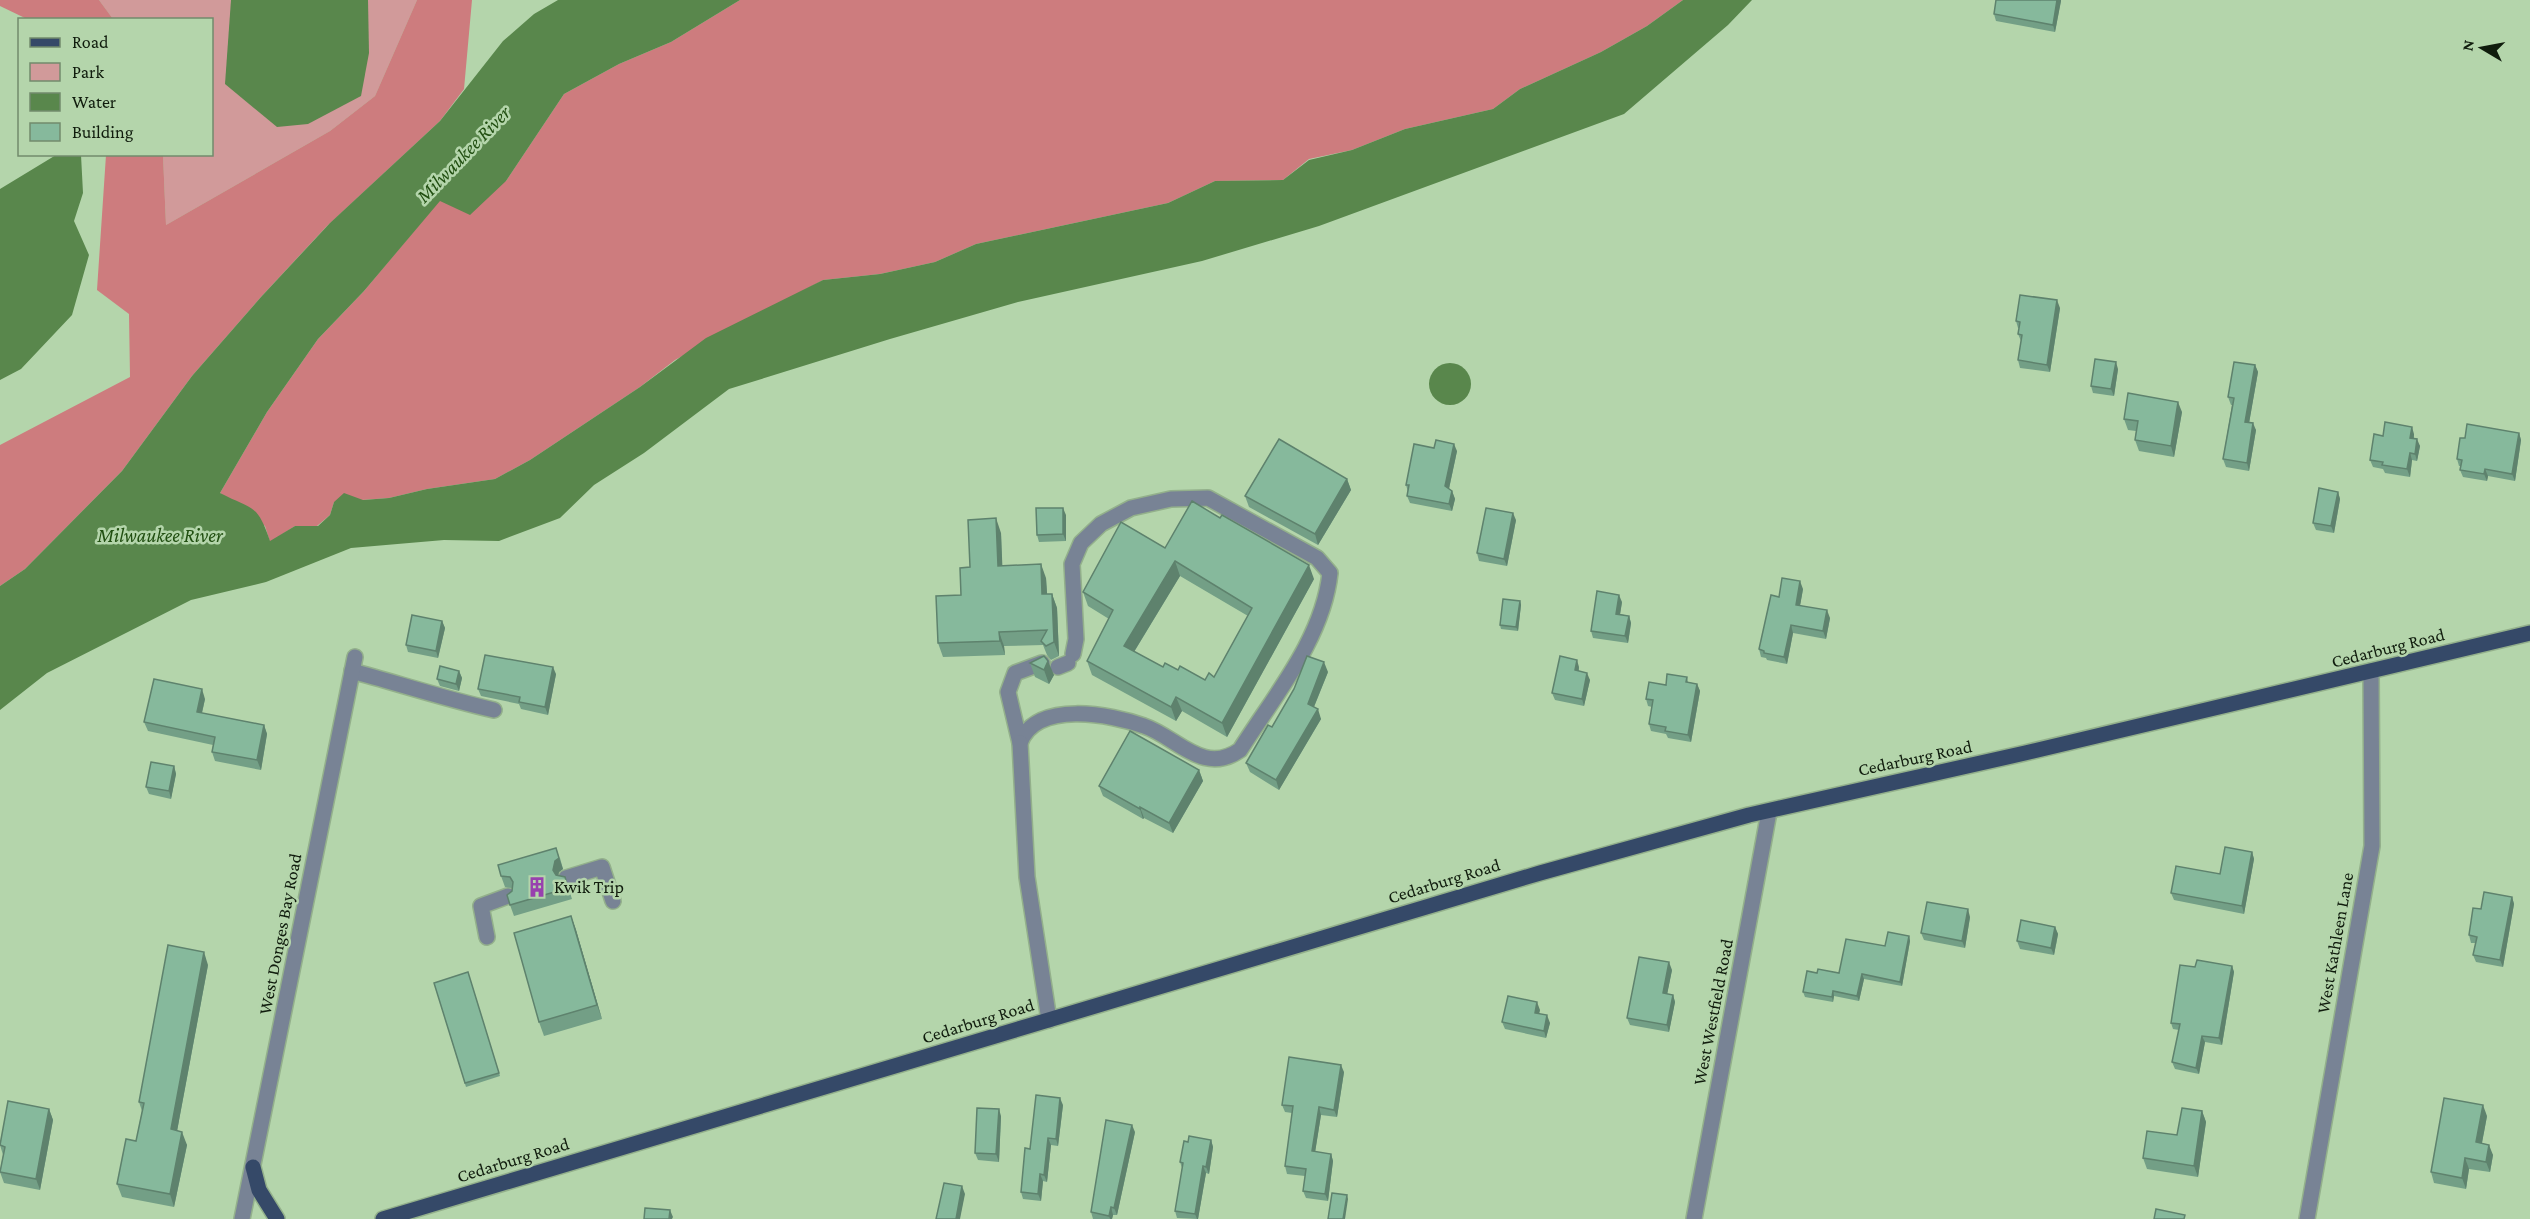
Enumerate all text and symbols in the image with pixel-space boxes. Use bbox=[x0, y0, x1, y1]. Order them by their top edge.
legend bbox=[18, 18, 213, 156]
north arrow bbox=[2452, 18, 2512, 78]
text: Road bbox=[72, 32, 109, 52]
text: N bbox=[2458, 39, 2477, 52]
text: Park bbox=[72, 62, 104, 82]
text: Water bbox=[72, 92, 117, 112]
water label: Milwaukee River bbox=[411, 100, 515, 208]
text: Building bbox=[72, 122, 134, 142]
water label: Milwaukee River bbox=[96, 524, 224, 546]
street label: Cedarburg Road bbox=[2329, 624, 2447, 672]
street label: Cedarburg Road bbox=[1856, 736, 1974, 780]
street label: West Donges Bay Road bbox=[255, 851, 306, 1016]
street label: Cedarburg Road bbox=[1386, 854, 1503, 908]
street label: West Kathleen Lane bbox=[2313, 871, 2357, 1015]
building icon: Kwik Trip bbox=[525, 875, 549, 899]
place label: Kwik Trip bbox=[554, 877, 624, 897]
street label: West Westfield Road bbox=[1689, 937, 1737, 1087]
street label: Cedarburg Road bbox=[920, 994, 1037, 1048]
street label: Cedarburg Road bbox=[455, 1133, 572, 1187]

